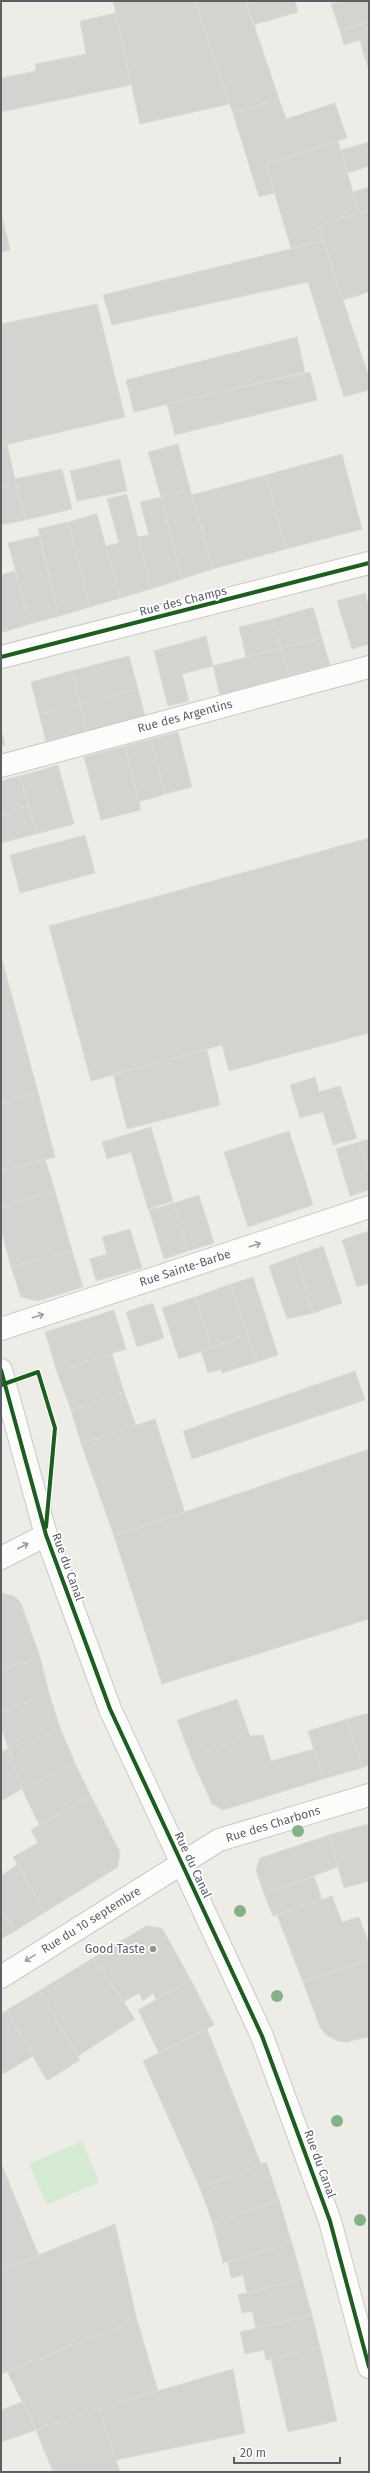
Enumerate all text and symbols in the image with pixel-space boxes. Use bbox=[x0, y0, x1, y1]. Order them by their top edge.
street label: Rue des Champs bbox=[138, 583, 229, 619]
street label: Rue des Argentins bbox=[136, 696, 234, 735]
one-way arrow bbox=[248, 1241, 261, 1248]
street label: Rue Sainte-Barbe bbox=[138, 1247, 232, 1289]
one-way arrow bbox=[32, 1312, 44, 1320]
street label: Rue du Canal bbox=[49, 1531, 87, 1603]
one-way arrow bbox=[17, 1542, 29, 1550]
street label: Rue des Charbons bbox=[224, 1803, 322, 1845]
street label: Rue du Canal bbox=[172, 1830, 215, 1901]
street label: Rue du 10 septembre bbox=[39, 1884, 143, 1956]
place label: Good Taste bbox=[85, 1942, 145, 1956]
marker: Good Taste bbox=[148, 1944, 158, 1954]
one-way arrow bbox=[24, 1954, 35, 1963]
street label: Rue du Canal bbox=[301, 2128, 339, 2200]
scale bar bbox=[234, 2439, 340, 2465]
text: 20 m bbox=[240, 2446, 266, 2460]

